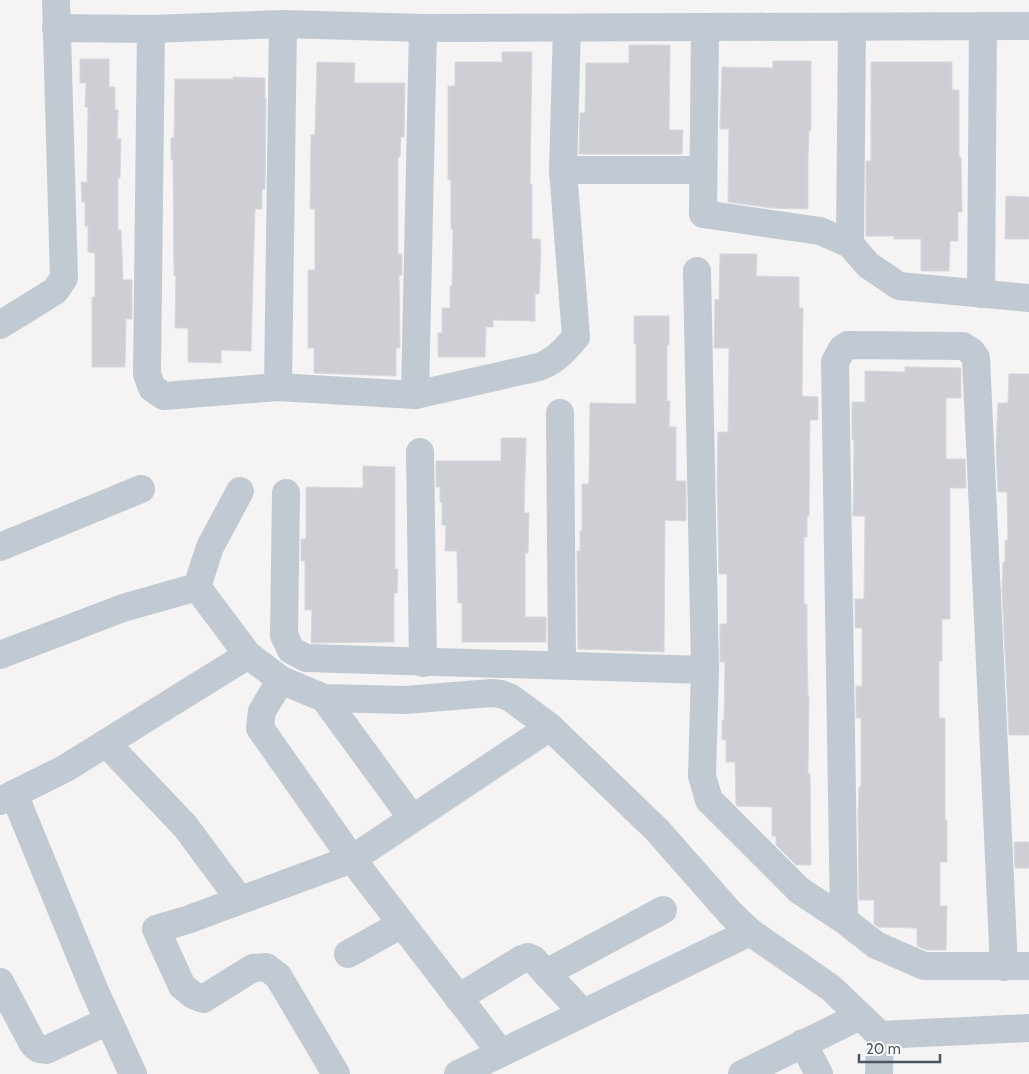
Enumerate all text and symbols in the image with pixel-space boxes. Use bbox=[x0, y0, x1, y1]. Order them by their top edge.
scale bar bbox=[859, 1032, 940, 1064]
text: 20 m bbox=[866, 1040, 901, 1058]

